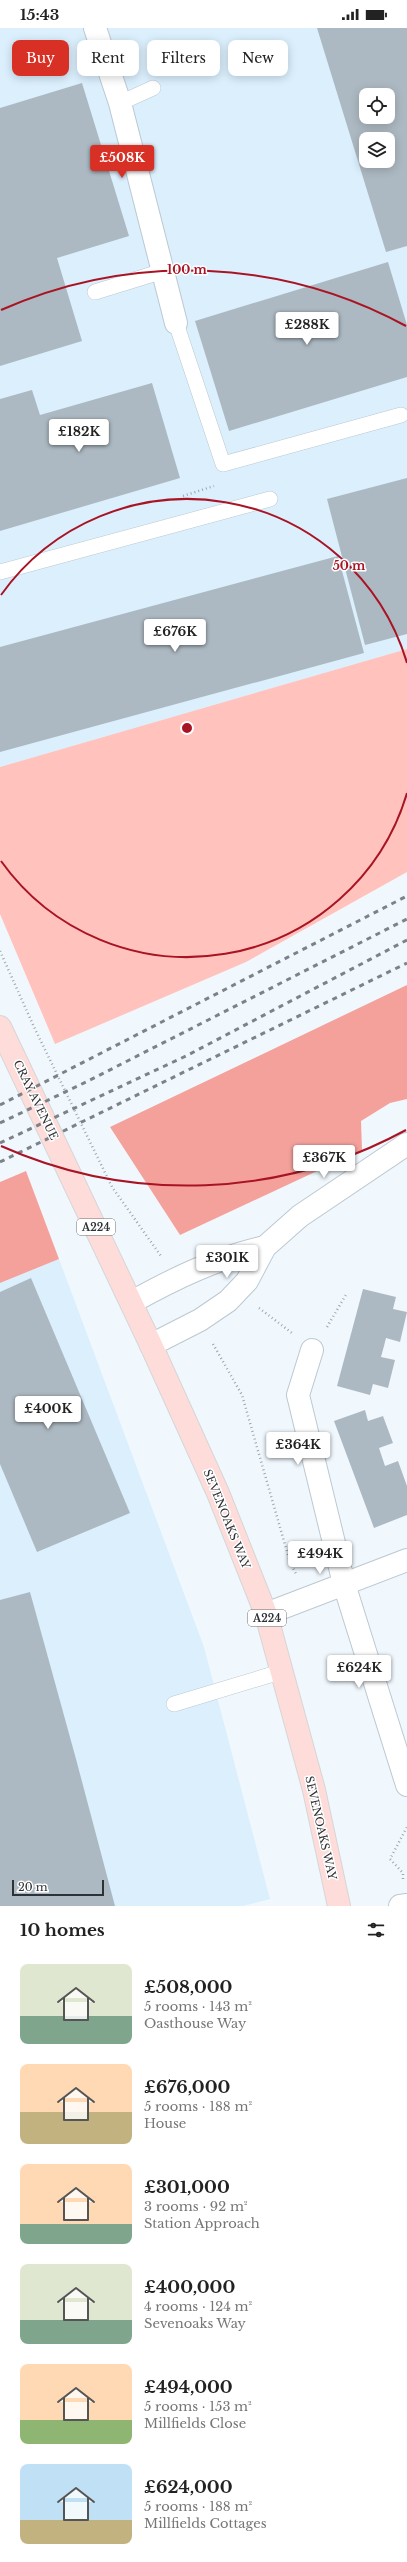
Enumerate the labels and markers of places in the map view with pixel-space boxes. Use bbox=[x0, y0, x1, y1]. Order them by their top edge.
pin: £508K bbox=[94, 145, 150, 179]
pin: £288K bbox=[279, 312, 335, 346]
pin: £182K bbox=[51, 419, 107, 453]
pin: £676K bbox=[147, 619, 203, 653]
centre of rings bbox=[180, 721, 194, 735]
pin: £367K bbox=[296, 1145, 352, 1179]
pin: £301K bbox=[199, 1245, 255, 1279]
pin: £400K bbox=[20, 1396, 76, 1430]
pin: £364K bbox=[270, 1432, 326, 1466]
pin: £494K bbox=[292, 1541, 348, 1575]
pin: £624K bbox=[331, 1655, 387, 1689]

